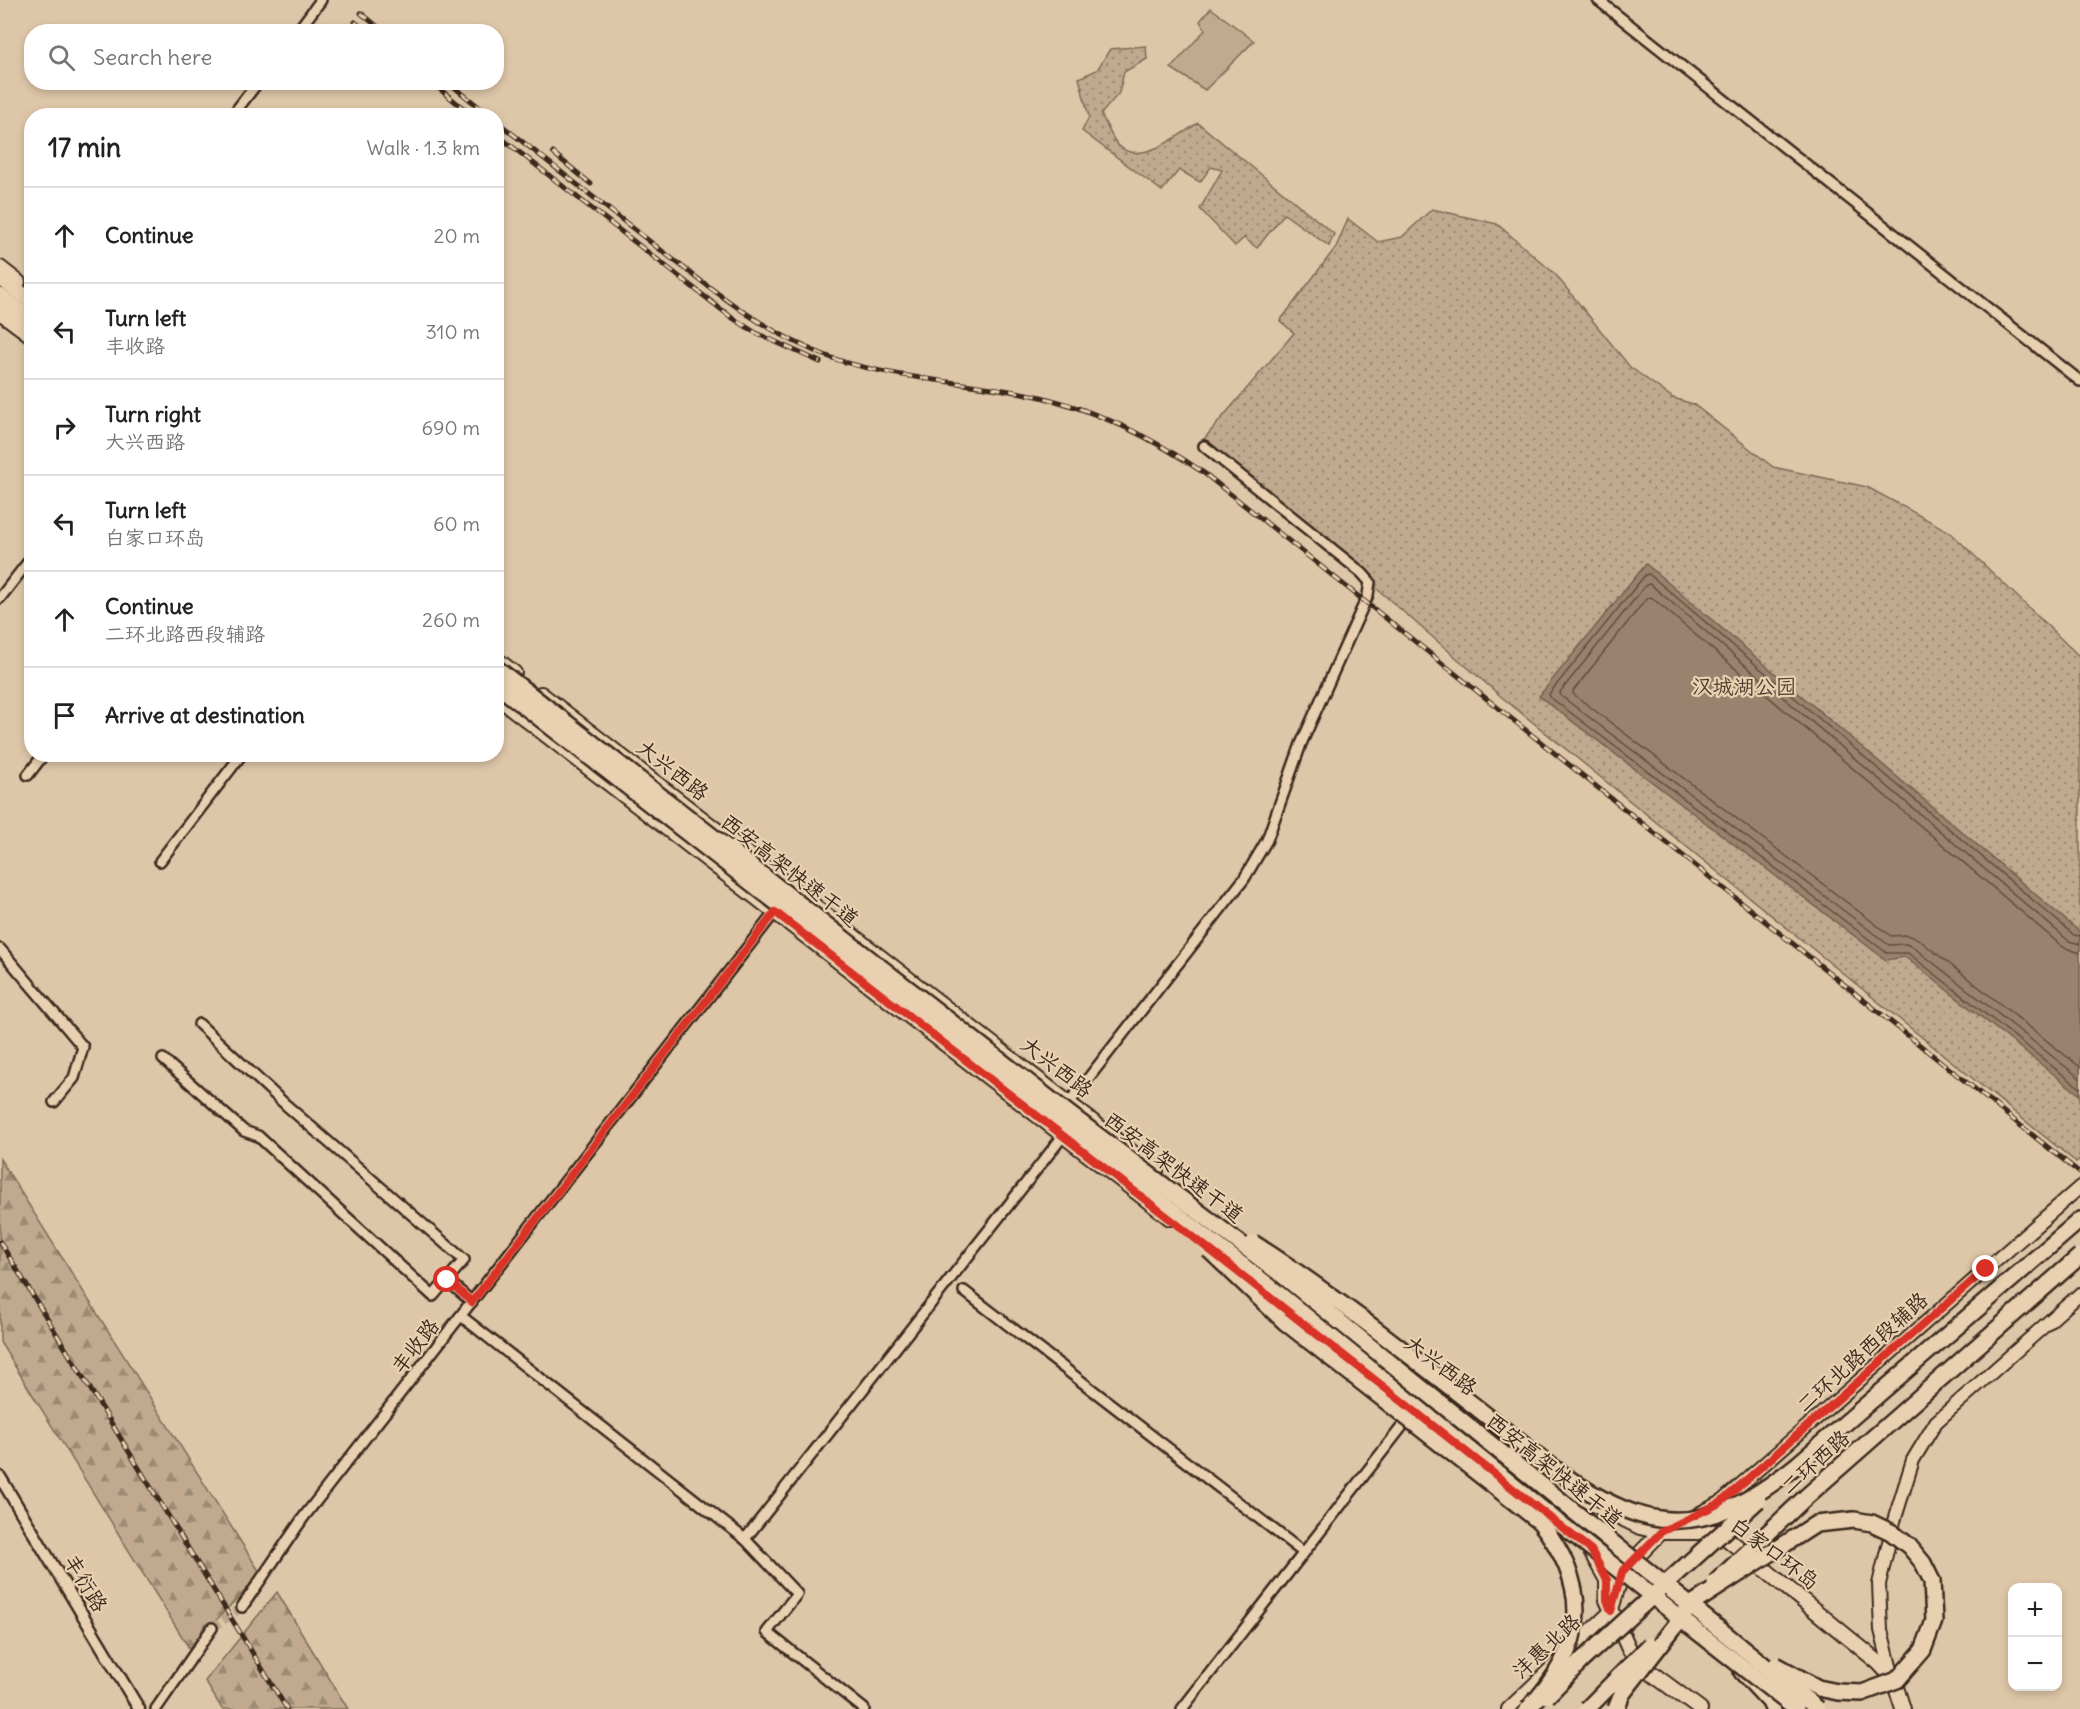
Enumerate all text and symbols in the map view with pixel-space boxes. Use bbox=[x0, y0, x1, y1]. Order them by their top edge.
search box bbox=[24, 24, 504, 90]
icon: search bbox=[45, 41, 78, 74]
text: Search here bbox=[93, 43, 212, 71]
text: 17 min bbox=[48, 131, 121, 164]
text: Walk · 1.3 km bbox=[366, 135, 480, 160]
icon: ahead bbox=[48, 219, 81, 252]
text: Continue bbox=[105, 221, 194, 249]
text: 20 m bbox=[434, 223, 480, 248]
text: Turn left bbox=[105, 304, 186, 332]
icon: left bbox=[48, 315, 81, 348]
text: 310 m bbox=[425, 319, 480, 344]
text: 丰收路 bbox=[105, 333, 165, 358]
text: Turn right bbox=[105, 400, 201, 428]
icon: right bbox=[48, 411, 81, 444]
text: 690 m bbox=[422, 415, 480, 440]
text: 大兴西路 bbox=[105, 429, 185, 454]
text: Turn left bbox=[105, 496, 186, 524]
icon: left bbox=[48, 507, 81, 540]
text: 60 m bbox=[433, 511, 480, 536]
text: 白家口环岛 bbox=[105, 525, 205, 550]
text: Continue bbox=[105, 592, 194, 620]
icon: ahead bbox=[48, 603, 81, 636]
text: 260 m bbox=[422, 607, 480, 632]
text: 二环北路西段辅路 bbox=[105, 621, 265, 646]
park label: 汉城湖公园 bbox=[1692, 673, 1797, 700]
icon: arrive bbox=[48, 699, 81, 732]
text: Arrive at destination bbox=[105, 701, 305, 729]
street label: 大兴西路 bbox=[632, 734, 714, 806]
street label: 西安高架快速干道 bbox=[715, 808, 865, 932]
street label: 大兴西路 bbox=[1016, 1031, 1098, 1103]
street label: 西安高架快速干道 bbox=[1099, 1106, 1249, 1228]
route end bbox=[1972, 1255, 1998, 1281]
route start bbox=[433, 1266, 459, 1292]
street label: 二环北路西段辅路 bbox=[1791, 1286, 1933, 1418]
street label: 丰收路 bbox=[385, 1313, 445, 1379]
street label: 大兴西路 bbox=[1399, 1329, 1483, 1401]
street label: 西安高架快速干道 bbox=[1481, 1407, 1629, 1533]
street label: 二环西路 bbox=[1775, 1424, 1855, 1500]
street label: 白家口环岛 bbox=[1725, 1511, 1825, 1595]
street label: 丰衍路 bbox=[58, 1549, 114, 1617]
map controls bbox=[2008, 1583, 2062, 1691]
button: + bbox=[2008, 1583, 2062, 1637]
street label: 沣惠北路 bbox=[1506, 1607, 1586, 1685]
button: − bbox=[2008, 1637, 2062, 1691]

